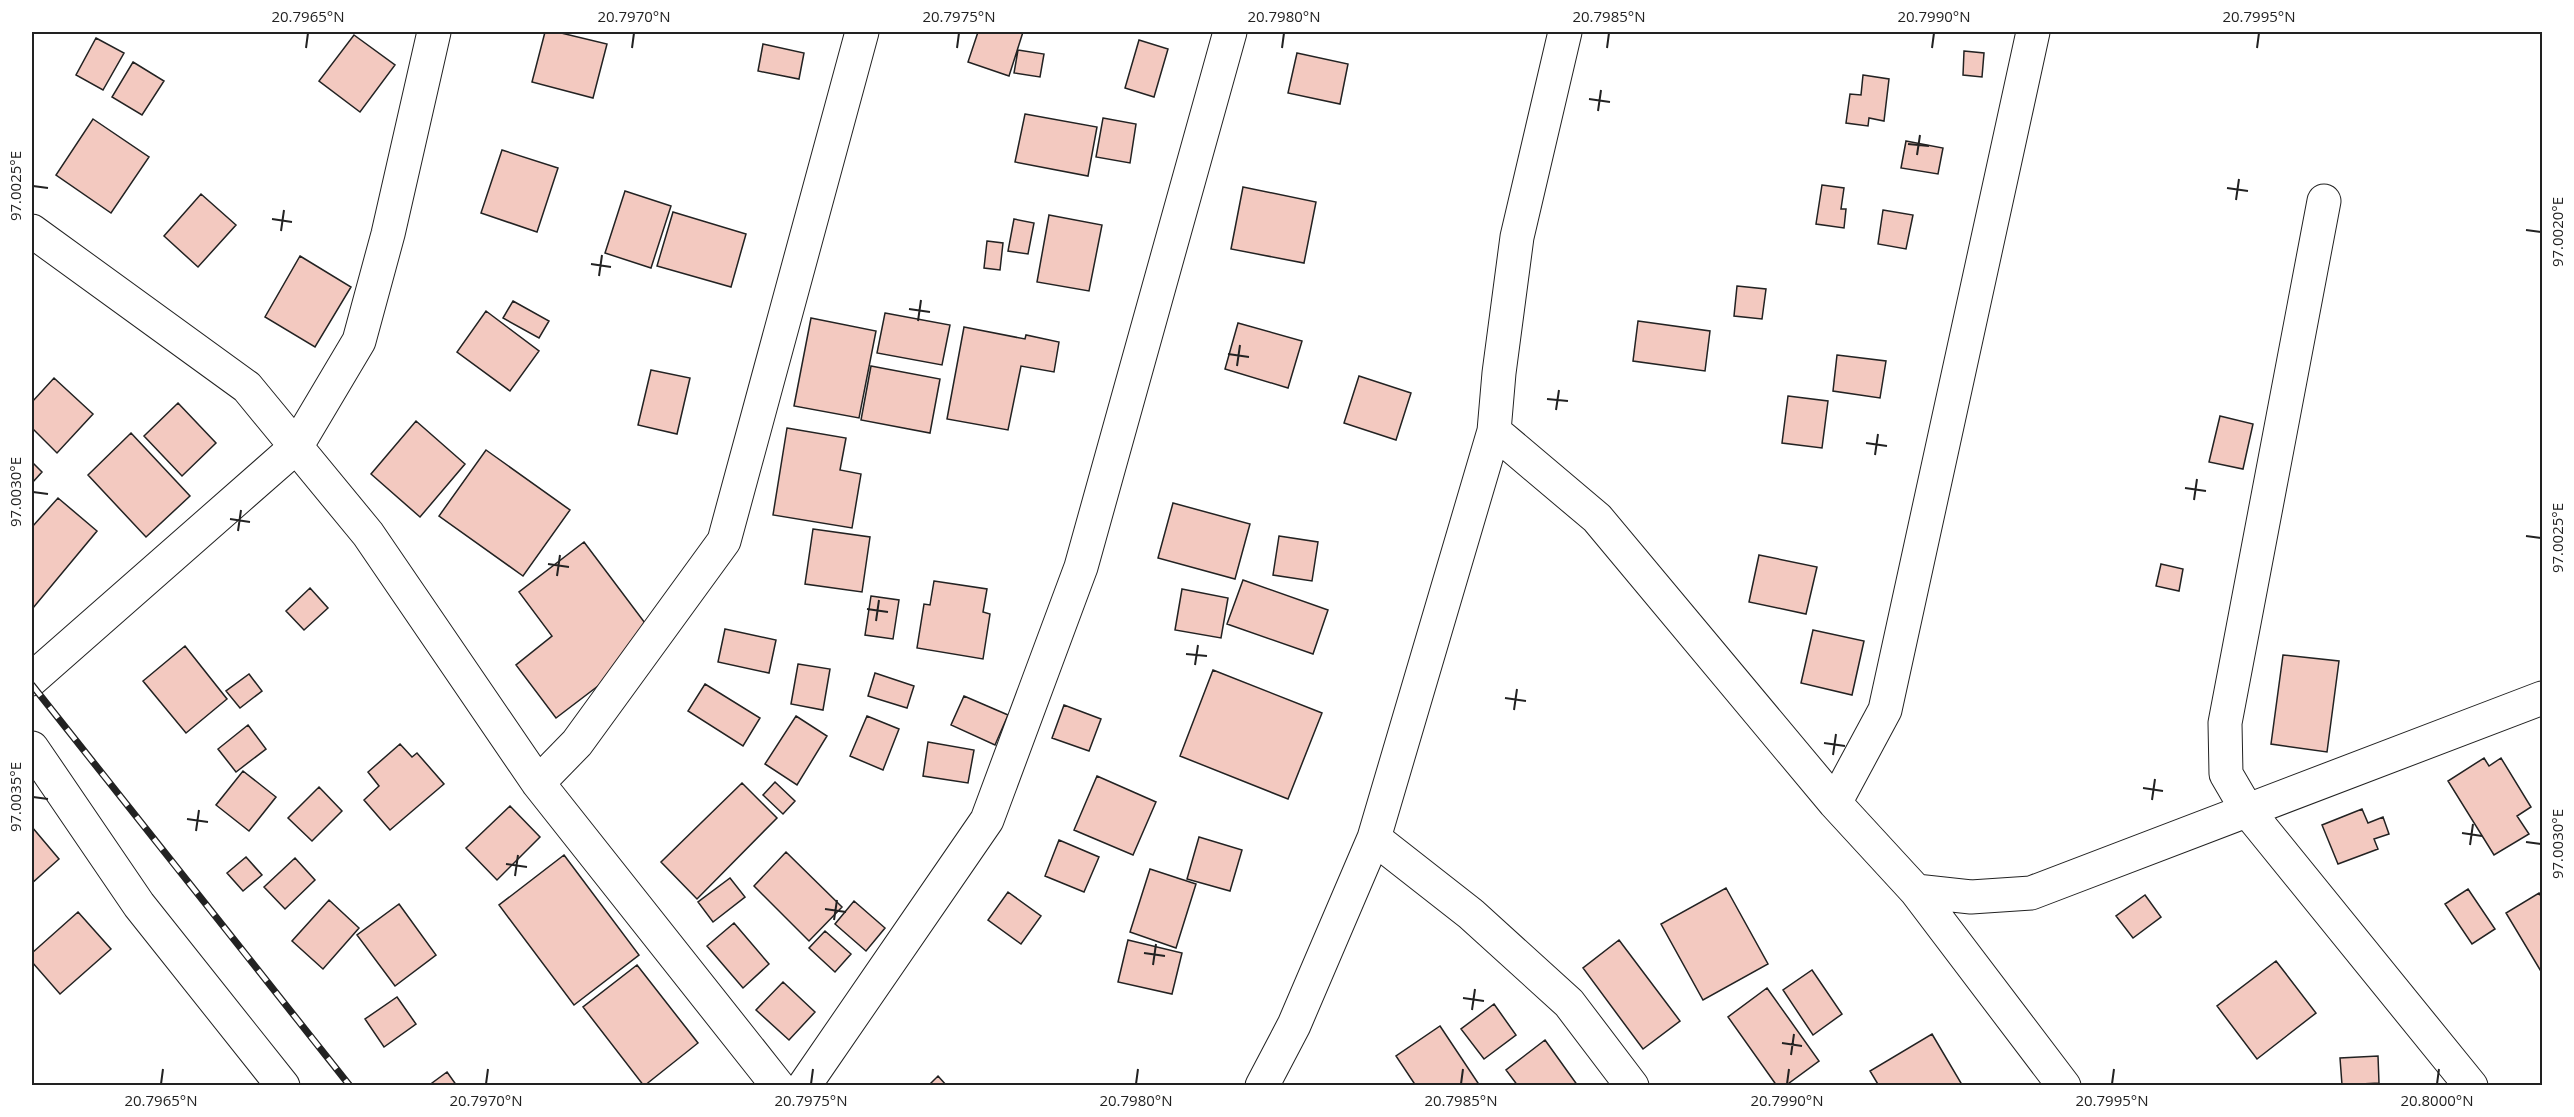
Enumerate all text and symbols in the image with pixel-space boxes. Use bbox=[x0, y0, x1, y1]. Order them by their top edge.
text: 20.7965°N bbox=[271, 6, 345, 26]
text: 20.7970°N bbox=[597, 6, 671, 26]
text: 20.7975°N bbox=[922, 6, 996, 26]
text: 20.7980°N bbox=[1247, 6, 1321, 26]
text: 20.7985°N bbox=[1572, 6, 1646, 26]
text: 20.7990°N bbox=[1897, 6, 1971, 26]
text: 20.7995°N bbox=[2222, 6, 2296, 26]
text: 97.0025°E bbox=[5, 151, 25, 221]
text: 97.0020°E bbox=[2547, 197, 2567, 267]
text: 97.0030°E bbox=[5, 457, 25, 527]
text: 97.0025°E bbox=[2547, 503, 2567, 573]
text: 97.0035°E bbox=[5, 762, 25, 832]
text: 97.0030°E bbox=[2547, 809, 2567, 879]
text: 20.7965°N bbox=[124, 1090, 198, 1110]
text: 20.7970°N bbox=[449, 1090, 523, 1110]
text: 20.7975°N bbox=[774, 1090, 848, 1110]
text: 20.7980°N bbox=[1099, 1090, 1173, 1110]
text: 20.7985°N bbox=[1424, 1090, 1498, 1110]
text: 20.7990°N bbox=[1750, 1090, 1824, 1110]
text: 20.7995°N bbox=[2075, 1090, 2149, 1110]
text: 20.8000°N bbox=[2400, 1090, 2474, 1110]

